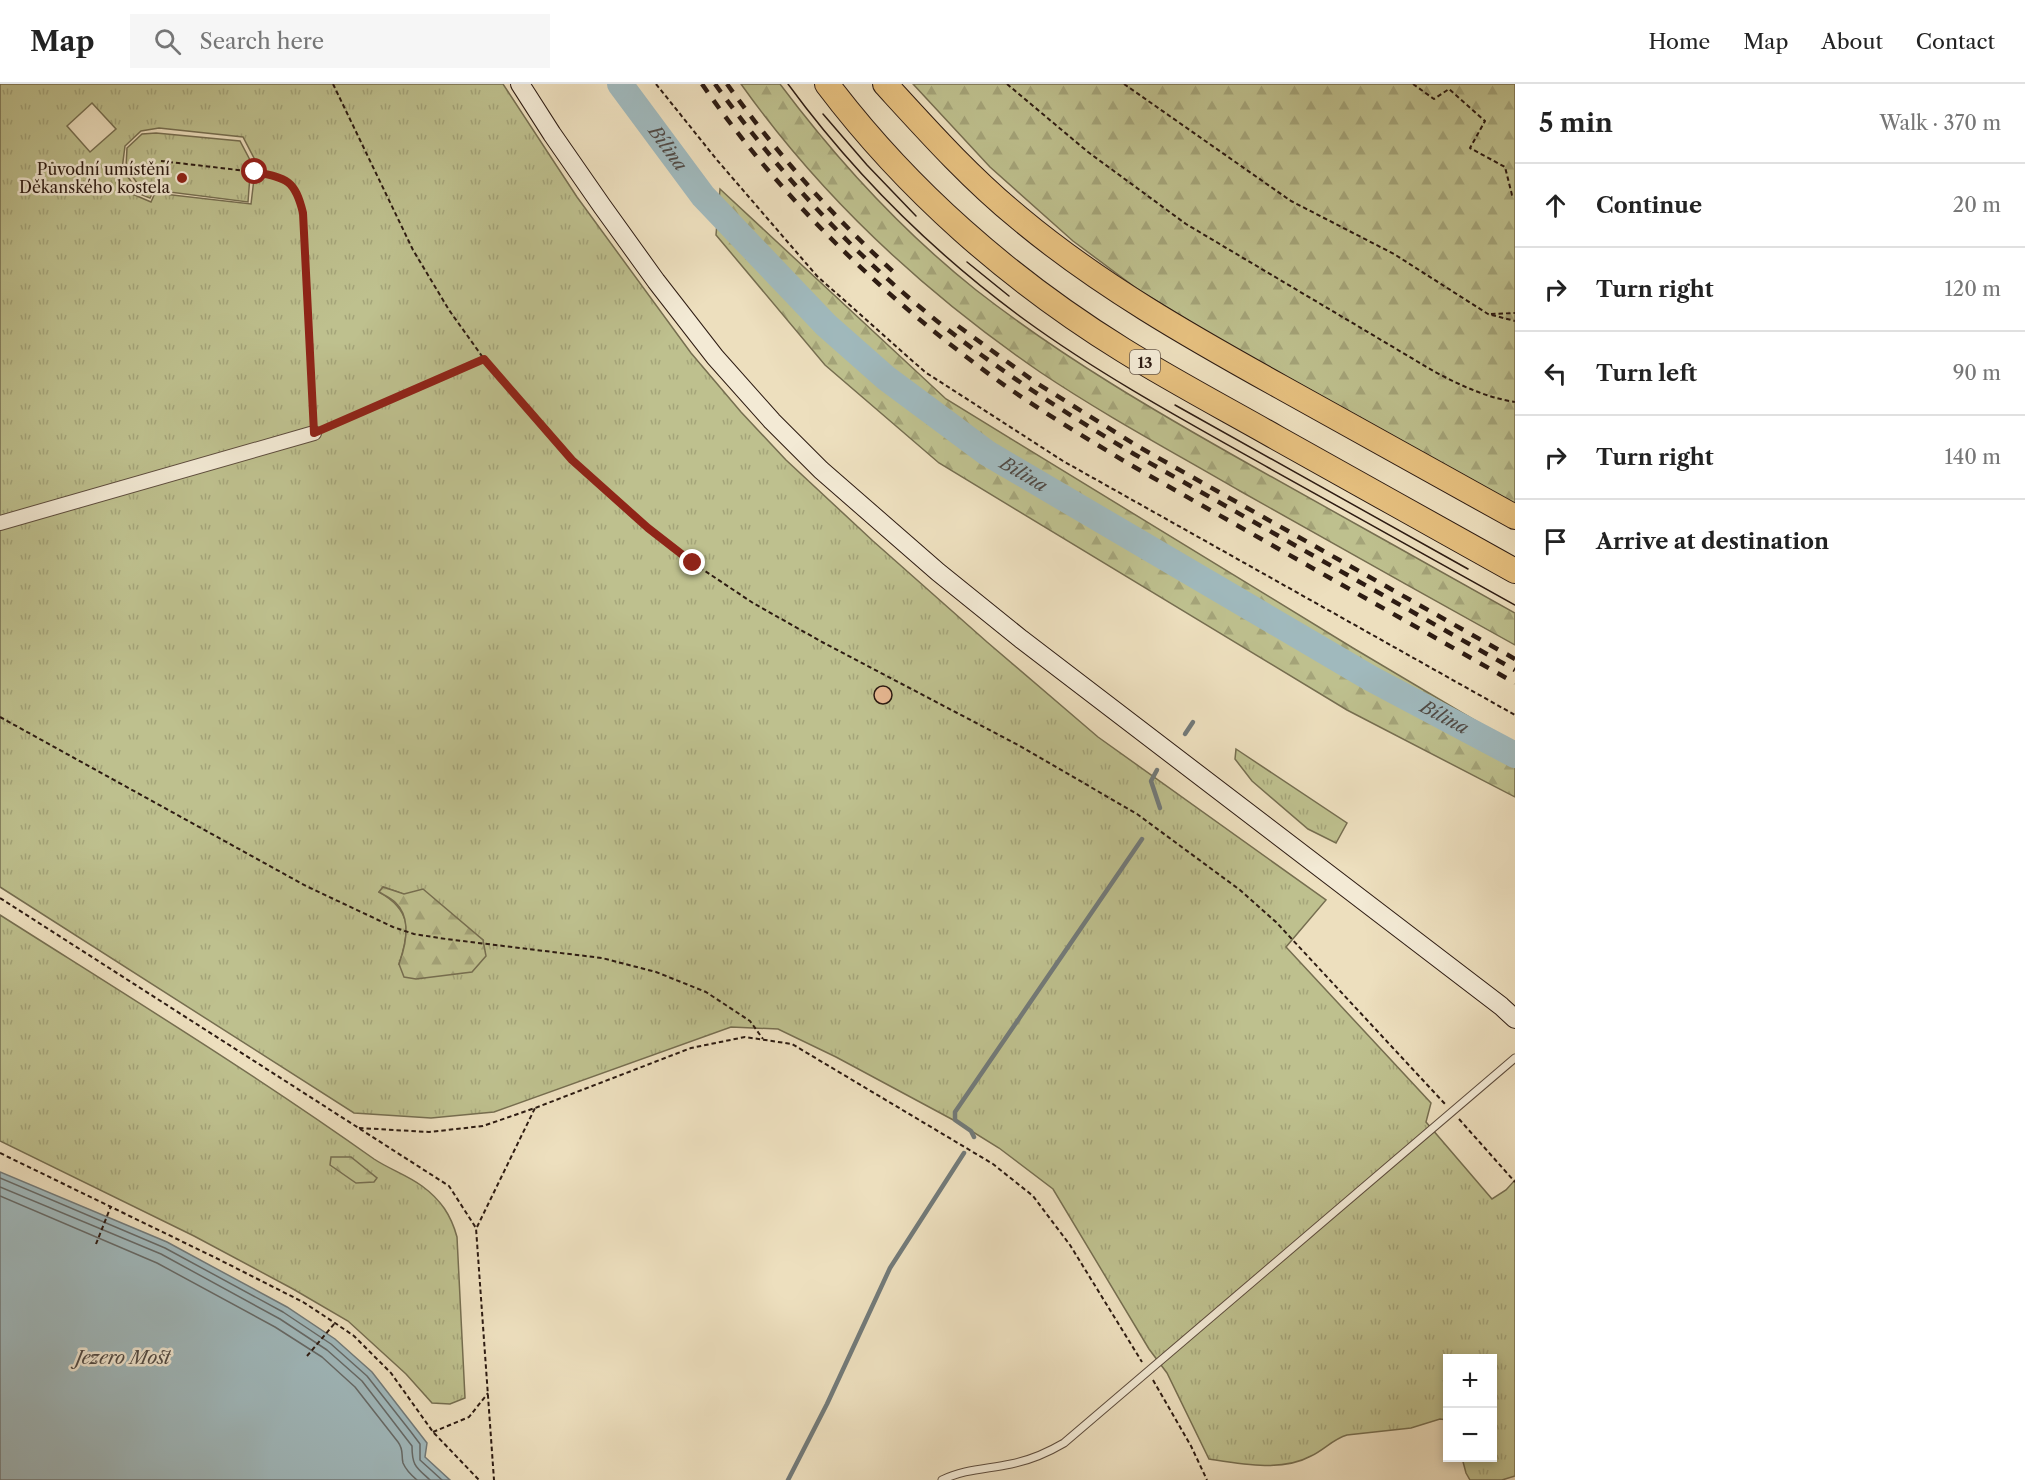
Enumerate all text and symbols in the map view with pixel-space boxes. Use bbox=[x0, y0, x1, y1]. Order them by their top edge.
search box bbox=[130, 14, 550, 68]
text: Map bbox=[30, 24, 94, 58]
icon: search bbox=[151, 25, 184, 58]
text: Search here bbox=[199, 28, 324, 55]
text: Home bbox=[1649, 29, 1710, 54]
text: Map bbox=[1743, 29, 1788, 54]
text: About bbox=[1821, 29, 1883, 54]
text: Contact bbox=[1916, 29, 1995, 54]
text: 5 min bbox=[1539, 107, 1613, 139]
text: Walk · 370 m bbox=[1879, 111, 2001, 135]
water label: Bílina bbox=[642, 120, 692, 176]
route start bbox=[241, 158, 267, 184]
place label: Původní umístění Děkanského kostela bbox=[19, 159, 171, 197]
marker: Původní umístění Děkanského kostela bbox=[175, 171, 189, 185]
icon: ahead bbox=[1539, 189, 1572, 222]
text: Continue bbox=[1596, 192, 1702, 219]
text: 20 m bbox=[1953, 193, 2001, 217]
icon: right bbox=[1539, 273, 1572, 306]
text: Turn right bbox=[1596, 276, 1714, 303]
text: 120 m bbox=[1944, 277, 2001, 301]
road number: 13 bbox=[1130, 350, 1160, 374]
icon: left bbox=[1539, 357, 1572, 390]
text: Turn left bbox=[1596, 360, 1697, 387]
text: 90 m bbox=[1953, 361, 2001, 385]
icon: right bbox=[1539, 441, 1572, 474]
text: Turn right bbox=[1596, 444, 1714, 471]
text: 140 m bbox=[1944, 445, 2001, 469]
water label: Bílina bbox=[994, 451, 1051, 497]
icon: arrive bbox=[1539, 525, 1572, 558]
text: Arrive at destination bbox=[1596, 528, 1829, 555]
route end bbox=[679, 549, 705, 575]
water label: Bílina bbox=[1415, 695, 1472, 739]
water label: Jezero Most bbox=[71, 1347, 172, 1369]
map controls bbox=[1443, 1354, 1497, 1462]
button: + bbox=[1443, 1354, 1497, 1408]
button: − bbox=[1443, 1408, 1497, 1462]

